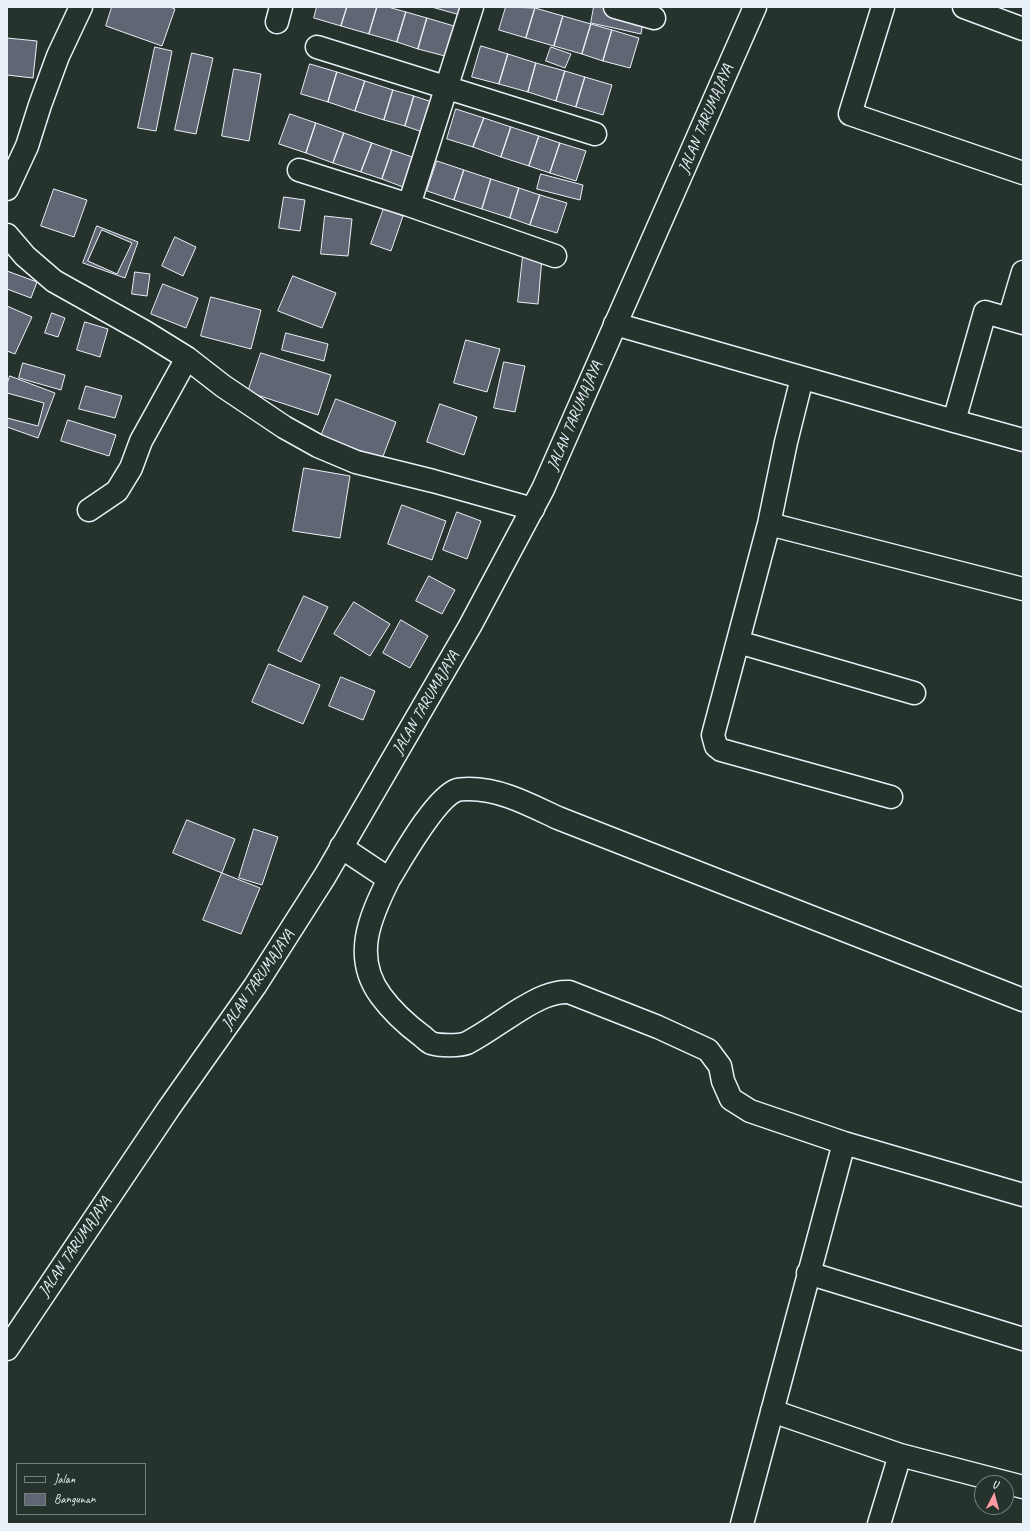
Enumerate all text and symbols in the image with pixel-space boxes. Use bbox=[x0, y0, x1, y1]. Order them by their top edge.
street label: JALAN TARUMAJAYA bbox=[674, 62, 738, 176]
street label: JALAN TARUMAJAYA bbox=[543, 359, 607, 473]
street label: JALAN TARUMAJAYA bbox=[389, 648, 463, 758]
street label: JALAN TARUMAJAYA bbox=[218, 926, 298, 1034]
street label: JALAN TARUMAJAYA bbox=[35, 1193, 115, 1301]
legend bbox=[16, 1463, 146, 1515]
text: Jalan bbox=[54, 1471, 75, 1487]
north arrow bbox=[974, 1475, 1014, 1515]
text: U bbox=[992, 1477, 999, 1491]
text: Bangunan bbox=[54, 1491, 95, 1507]

